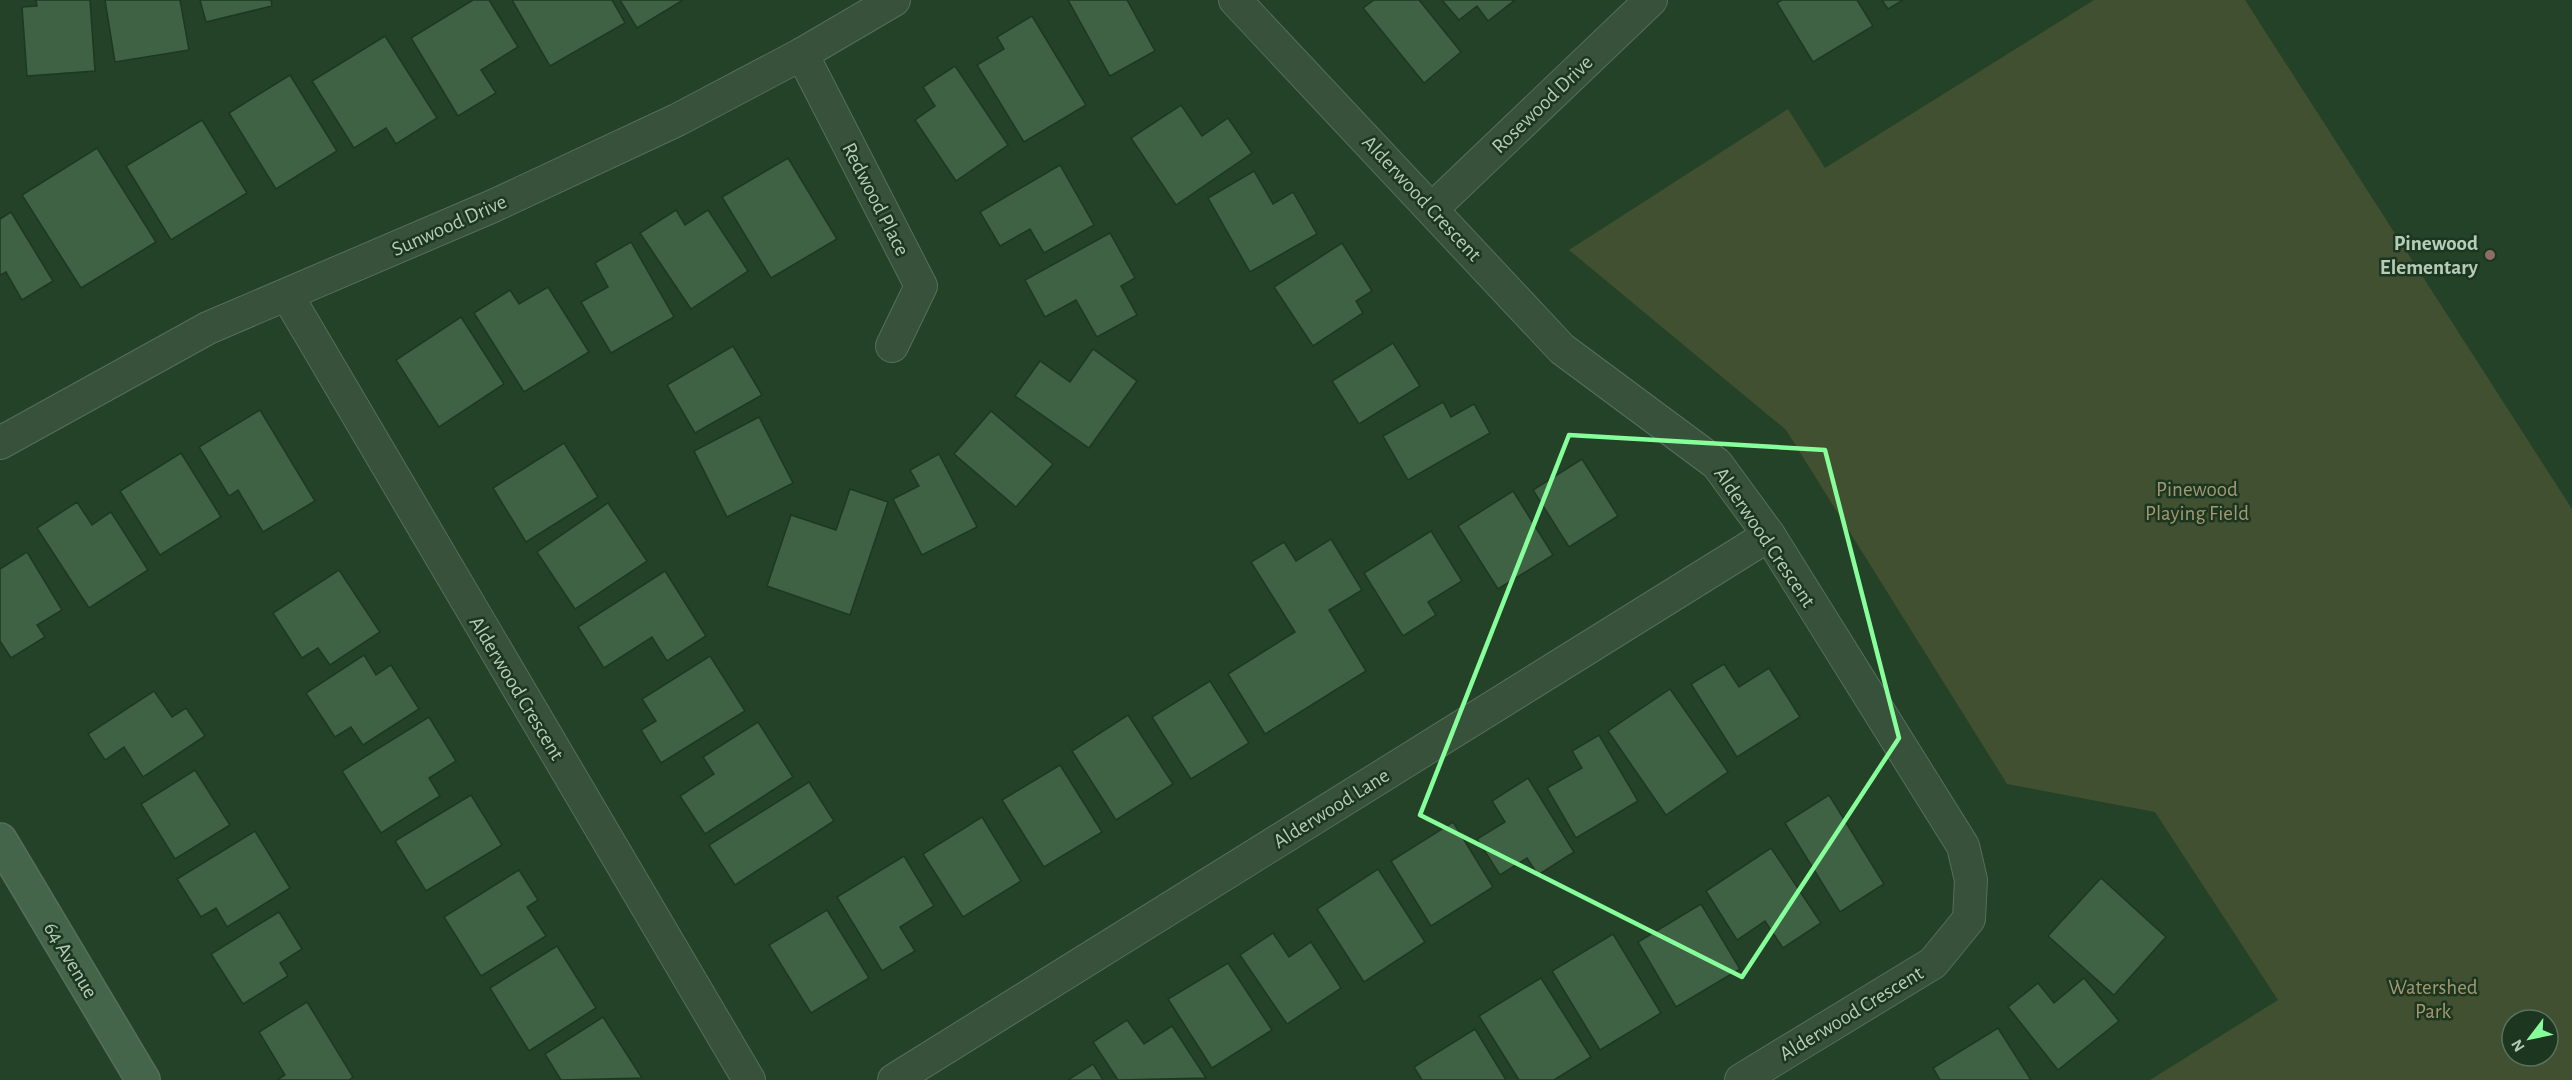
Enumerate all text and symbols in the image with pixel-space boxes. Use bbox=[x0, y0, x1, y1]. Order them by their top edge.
street label: Rosewood Drive bbox=[1488, 51, 1597, 157]
street label: Alderwood Crescent bbox=[1358, 131, 1485, 266]
street label: Redwood Place bbox=[838, 139, 913, 259]
street label: Sunwood Drive bbox=[389, 191, 510, 260]
place label: Pinewood Elementary bbox=[2380, 233, 2479, 278]
marker: Pinewood Elementary bbox=[2483, 248, 2497, 262]
street label: Alderwood Crescent bbox=[1710, 464, 1819, 611]
park label: Pinewood Playing Field bbox=[2145, 479, 2249, 524]
street label: Alderwood Crescent bbox=[465, 613, 568, 764]
street label: Alderwood Lane bbox=[1270, 764, 1393, 852]
street label: 64 Avenue bbox=[40, 919, 101, 1002]
street label: Alderwood Crescent bbox=[1776, 962, 1927, 1065]
park label: Watershed Park bbox=[2388, 977, 2478, 1022]
north arrow bbox=[2500, 1008, 2560, 1068]
text: N bbox=[2508, 1036, 2528, 1054]

